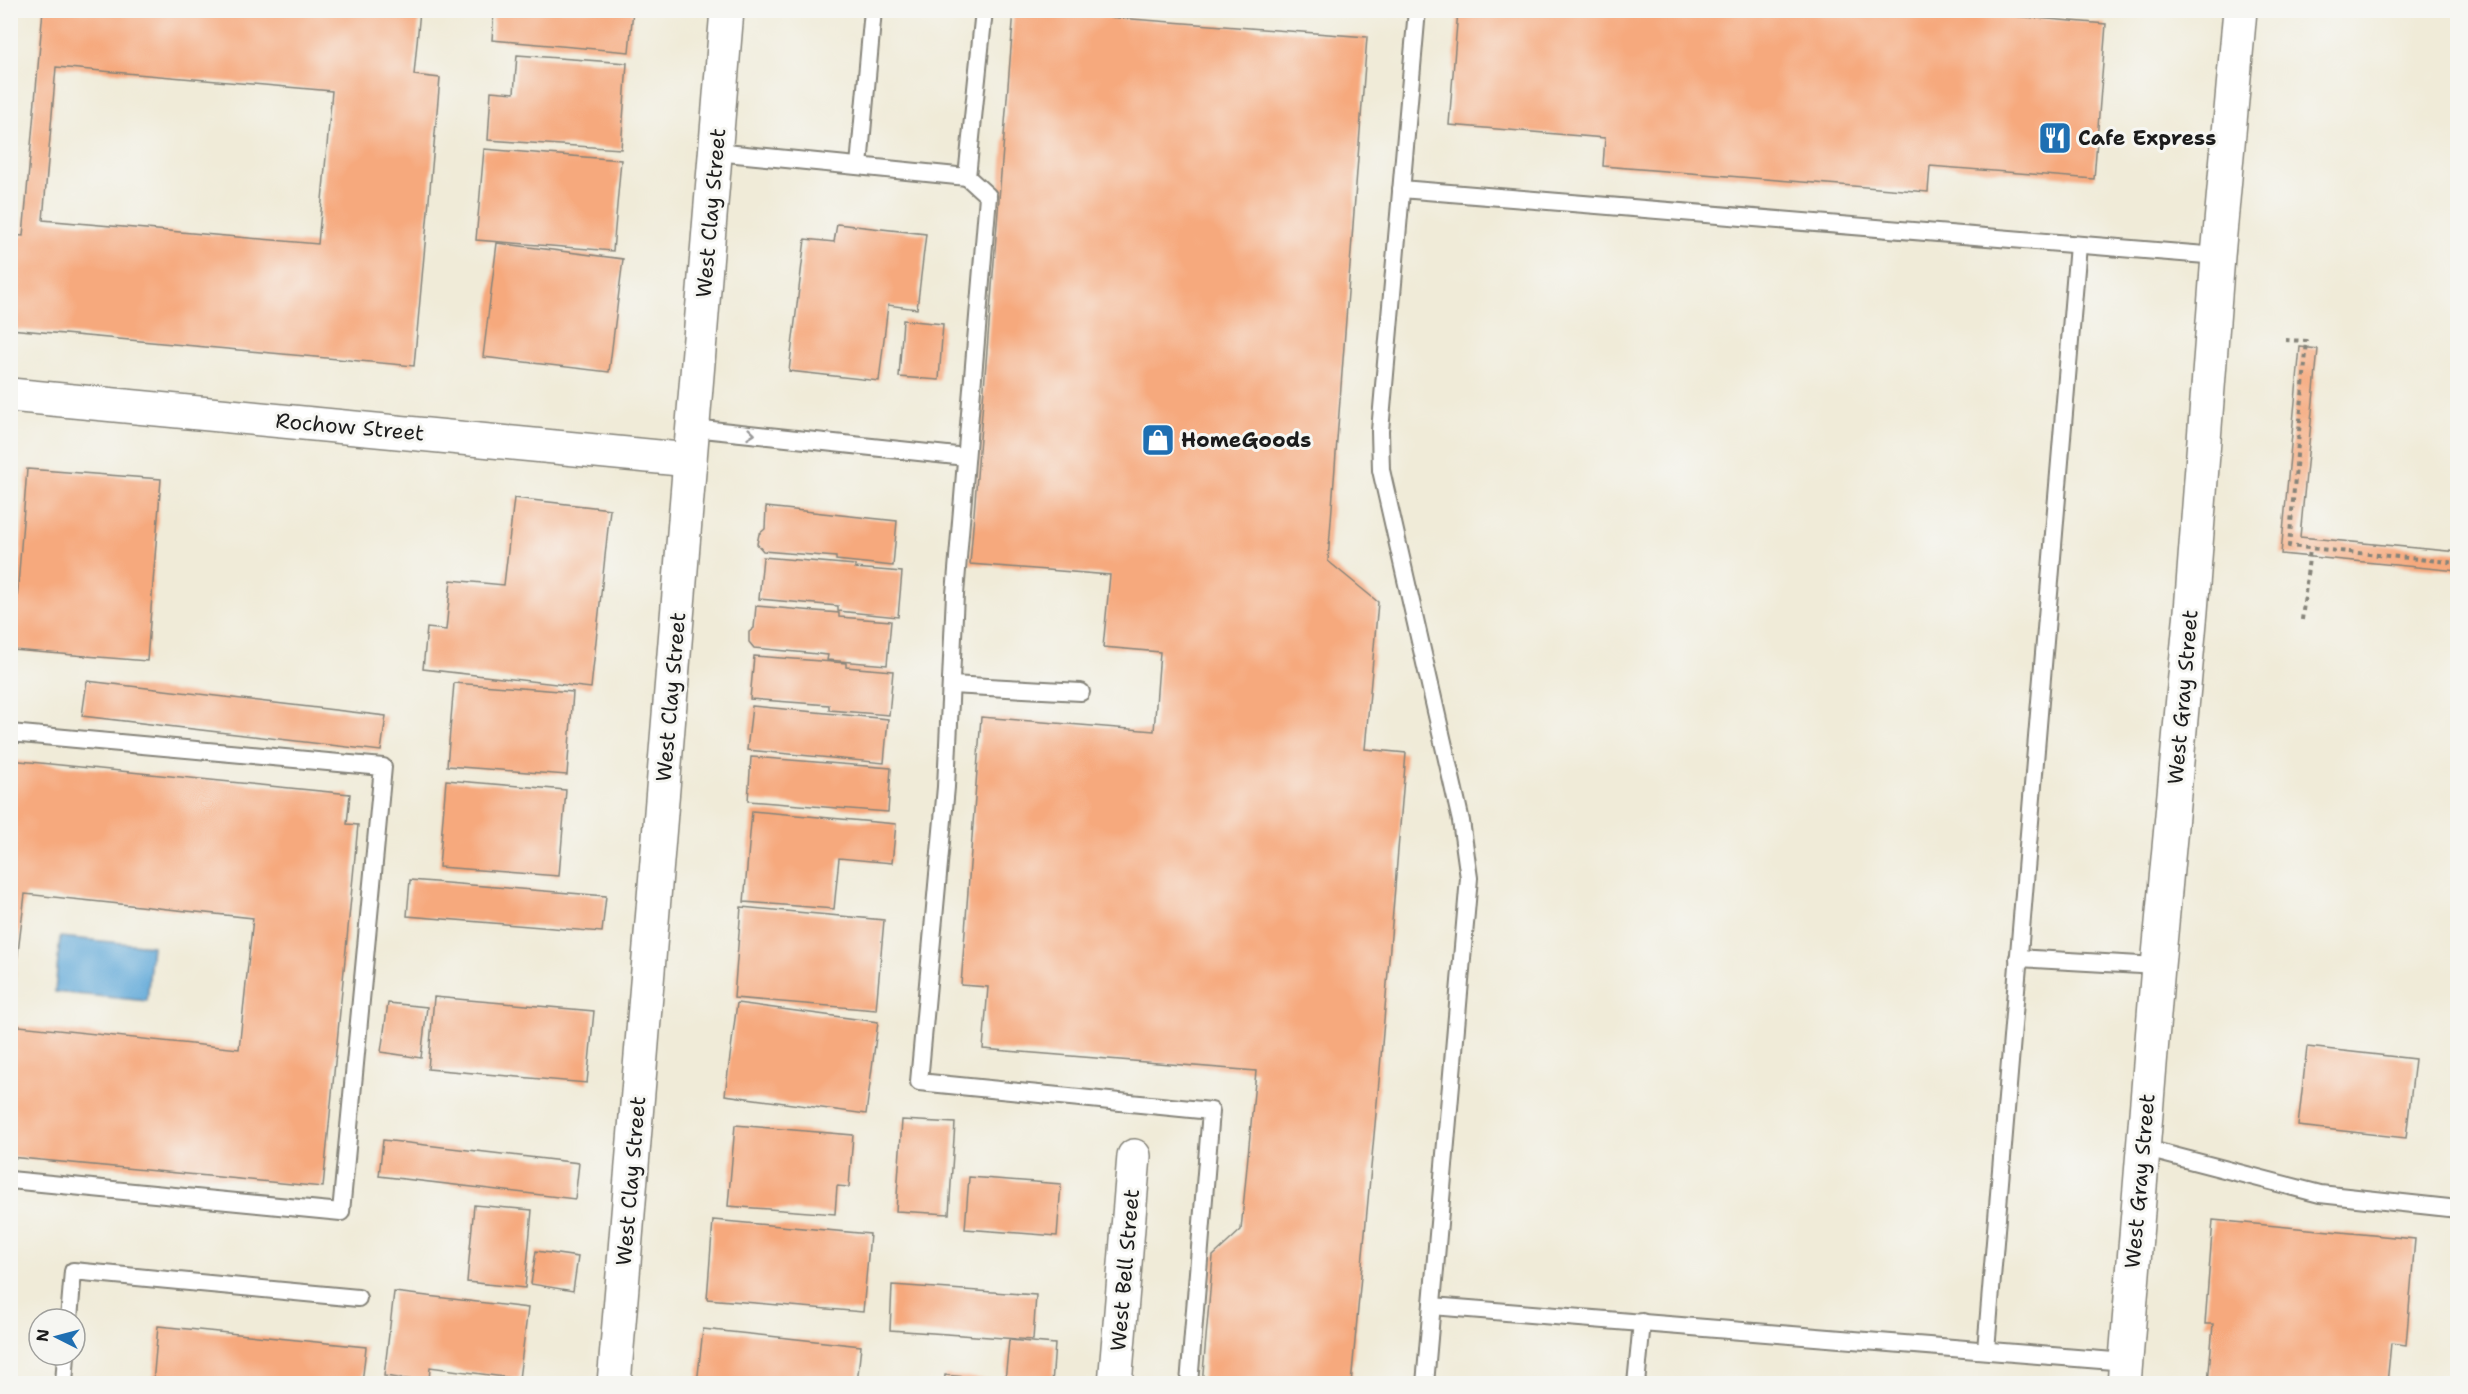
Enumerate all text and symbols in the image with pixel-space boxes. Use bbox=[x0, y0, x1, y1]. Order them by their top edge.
restaurant icon: Cafe Express bbox=[2037, 120, 2073, 156]
place label: Cafe Express bbox=[2078, 124, 2216, 152]
street label: West Clay Street bbox=[690, 127, 732, 299]
street label: Rochow Street bbox=[274, 407, 426, 447]
shop icon: HomeGoods bbox=[1140, 422, 1176, 458]
place label: HomeGoods bbox=[1181, 426, 1311, 454]
one-way arrow bbox=[747, 427, 756, 440]
street label: West Gray Street bbox=[2161, 608, 2205, 786]
street label: West Clay Street bbox=[650, 611, 692, 783]
street label: West Gray Street bbox=[2118, 1092, 2162, 1270]
street label: West Clay Street bbox=[610, 1095, 652, 1267]
street label: West Bell Street bbox=[1104, 1188, 1146, 1352]
north arrow bbox=[27, 1307, 87, 1367]
text: N bbox=[31, 1328, 54, 1343]

